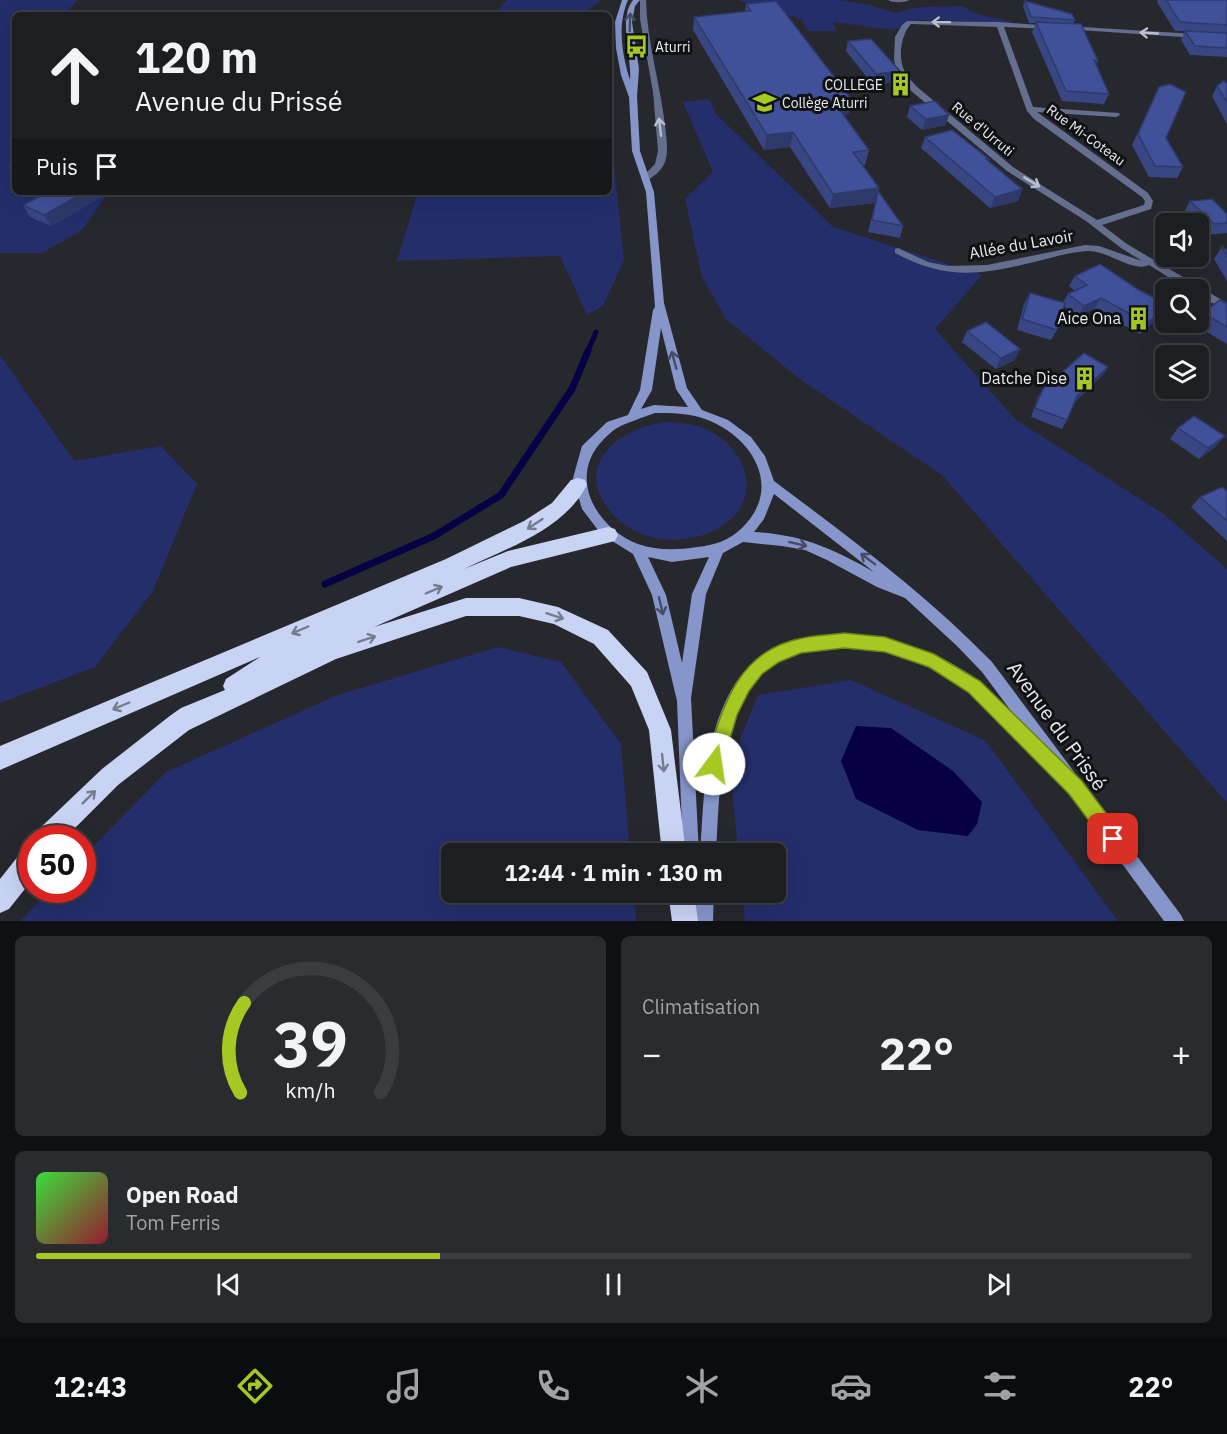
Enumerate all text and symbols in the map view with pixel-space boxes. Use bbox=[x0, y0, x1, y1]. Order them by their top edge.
one-way arrow bbox=[624, 13, 635, 32]
one-way arrow bbox=[931, 16, 951, 28]
one-way arrow bbox=[1139, 27, 1159, 38]
text: 120 m bbox=[135, 30, 258, 85]
bus stop icon: Aturri bbox=[624, 34, 650, 60]
icon: ahead bbox=[36, 36, 114, 114]
place label: Aturri bbox=[655, 38, 691, 56]
building icon: COLLEGE bbox=[888, 72, 914, 98]
place label: COLLEGE bbox=[824, 76, 883, 94]
text: Avenue du Prissé bbox=[135, 83, 343, 118]
school or university icon: Collège Aturri bbox=[751, 90, 777, 116]
place label: Collège Aturri bbox=[782, 94, 868, 112]
street label: Rue d'Urruti bbox=[948, 98, 1018, 160]
street label: Rue Mi-Coteau bbox=[1043, 100, 1129, 170]
one-way arrow bbox=[654, 117, 665, 137]
icon: arrive bbox=[90, 150, 123, 183]
text: Puis bbox=[36, 152, 78, 181]
one-way arrow bbox=[1023, 177, 1040, 189]
map controls bbox=[1155, 213, 1209, 399]
button: sound bbox=[1155, 213, 1209, 267]
street label: Allée du Lavoir bbox=[967, 225, 1075, 263]
button: search bbox=[1155, 279, 1209, 333]
building icon: Aice Ona bbox=[1126, 305, 1152, 331]
place label: Aice Ona bbox=[1057, 308, 1121, 328]
button: layers bbox=[1155, 345, 1209, 399]
one-way arrow bbox=[668, 351, 679, 370]
building icon: Datche Dise bbox=[1072, 365, 1098, 391]
place label: Datche Dise bbox=[981, 368, 1067, 388]
one-way arrow bbox=[527, 518, 544, 530]
one-way arrow bbox=[789, 539, 808, 551]
one-way arrow bbox=[861, 553, 877, 566]
one-way arrow bbox=[424, 584, 442, 595]
one-way arrow bbox=[656, 596, 668, 615]
one-way arrow bbox=[545, 612, 564, 623]
one-way arrow bbox=[291, 625, 310, 636]
one-way arrow bbox=[357, 633, 376, 644]
street label: Avenue du Prissé bbox=[1001, 656, 1114, 796]
one-way arrow bbox=[112, 701, 130, 713]
position arrow bbox=[682, 732, 746, 796]
one-way arrow bbox=[658, 752, 669, 772]
one-way arrow bbox=[82, 790, 97, 805]
pin bbox=[1087, 813, 1138, 864]
icon: arrive bbox=[1096, 822, 1129, 855]
speed limit sign: 50 bbox=[18, 825, 96, 903]
text: 12:44 · 1 min · 130 m bbox=[504, 858, 723, 887]
text: Climatisation bbox=[642, 993, 760, 1020]
text: 39 bbox=[273, 1003, 348, 1084]
text: 22° bbox=[879, 1024, 954, 1082]
text: − bbox=[642, 1032, 662, 1075]
text: + bbox=[1171, 1032, 1191, 1075]
text: km/h bbox=[285, 1076, 336, 1104]
text: Open Road bbox=[126, 1180, 239, 1209]
text: Tom Ferris bbox=[126, 1209, 221, 1236]
icon: previous bbox=[212, 1268, 245, 1301]
icon: pause bbox=[597, 1268, 630, 1301]
icon: next bbox=[982, 1268, 1015, 1301]
icon: directions bbox=[234, 1365, 276, 1407]
icon: music bbox=[383, 1365, 425, 1407]
icon: phone bbox=[532, 1365, 574, 1407]
icon: climate bbox=[681, 1365, 723, 1407]
icon: car bbox=[830, 1365, 872, 1407]
icon: filters bbox=[979, 1365, 1021, 1407]
text: 12:43 bbox=[54, 1369, 127, 1404]
text: 22° bbox=[1128, 1369, 1173, 1404]

